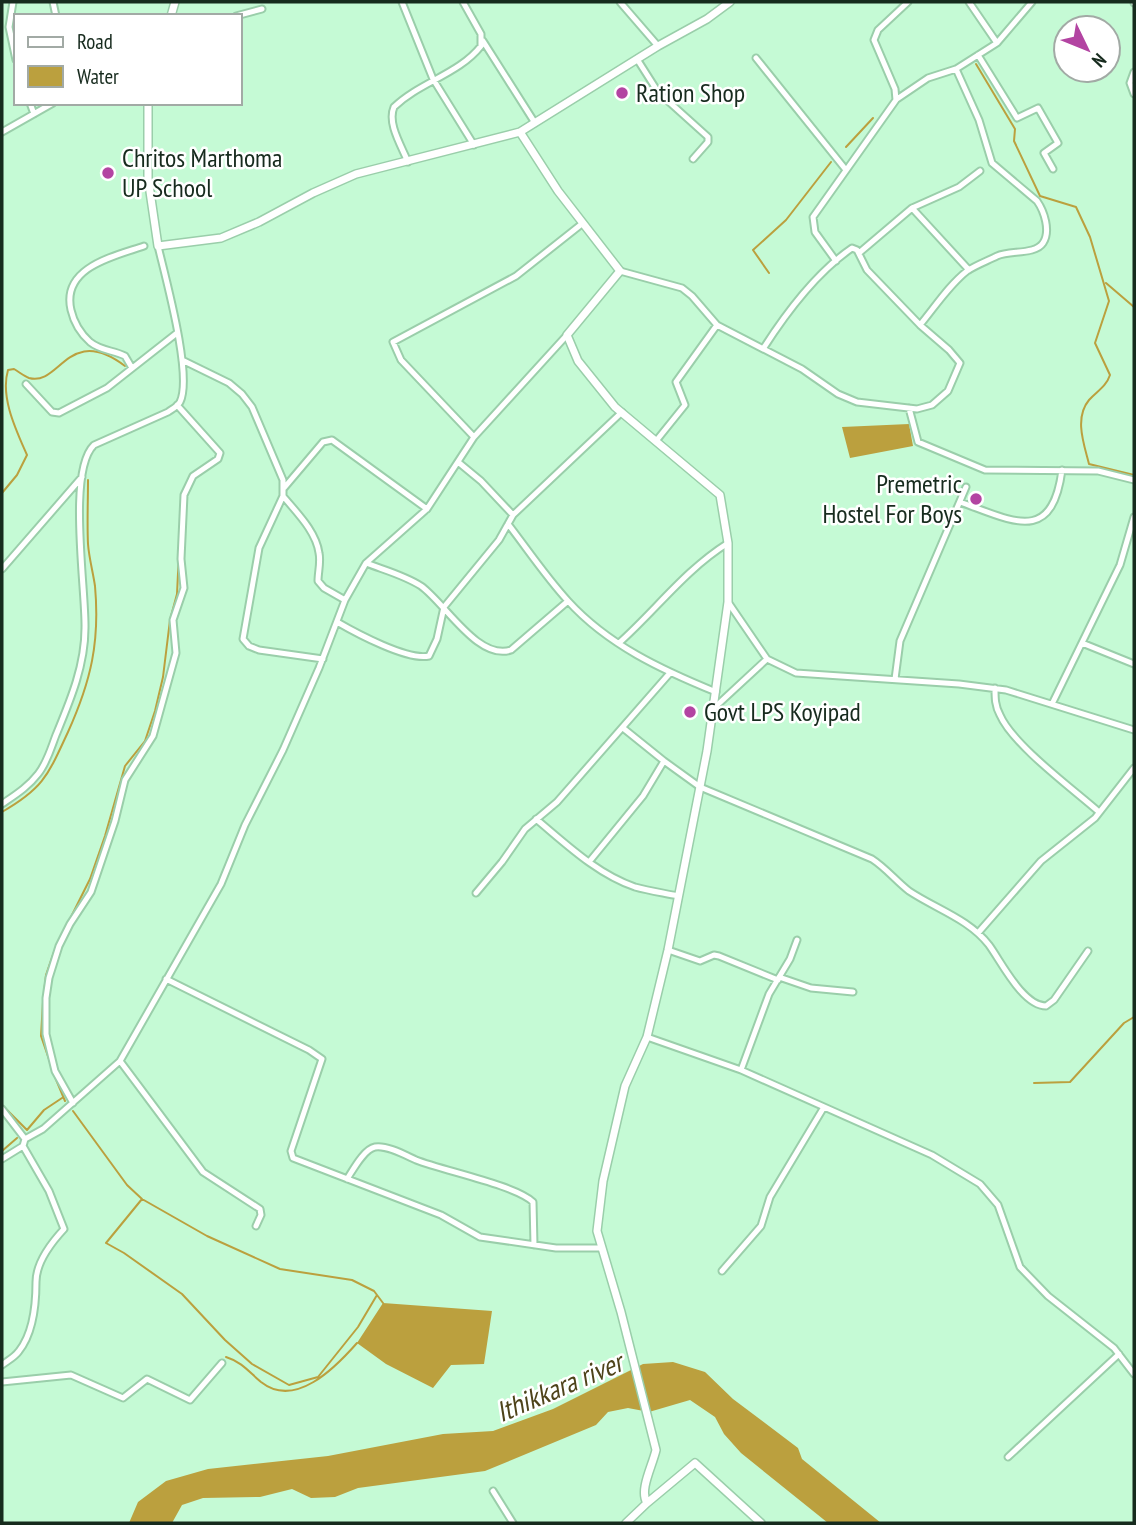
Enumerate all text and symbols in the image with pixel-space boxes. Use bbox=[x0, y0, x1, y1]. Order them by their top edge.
legend bbox=[14, 14, 242, 105]
north arrow bbox=[1052, 14, 1122, 84]
text: Road bbox=[77, 28, 113, 55]
text: N bbox=[1087, 49, 1112, 73]
text: Water bbox=[77, 63, 119, 90]
place label: Ration Shop bbox=[636, 76, 745, 109]
marker: Ration Shop bbox=[614, 85, 630, 101]
place label: Chritos Marthoma UP School bbox=[122, 141, 282, 204]
marker: Chritos Marthoma UP School bbox=[100, 165, 116, 181]
place label: Premetric Hostel For Boys bbox=[822, 467, 962, 530]
marker: Premetric Hostel For Boys bbox=[968, 491, 984, 507]
place label: Govt LPS Koyipad bbox=[704, 695, 861, 728]
marker: Govt LPS Koyipad bbox=[682, 704, 698, 720]
water label: Ithikkara river bbox=[490, 1342, 632, 1430]

